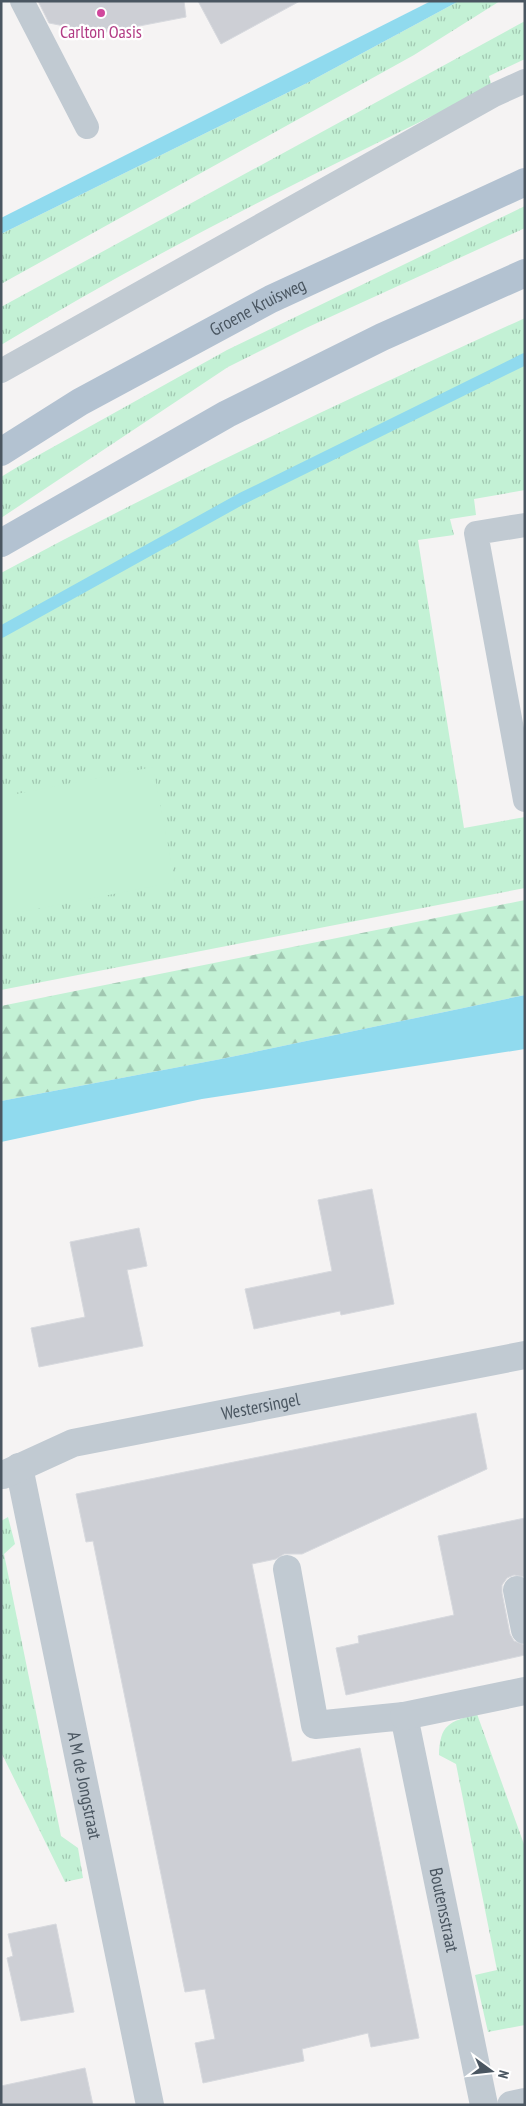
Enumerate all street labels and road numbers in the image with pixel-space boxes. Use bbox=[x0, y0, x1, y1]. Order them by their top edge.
street label: Groene Kruisweg bbox=[205, 273, 309, 341]
street label: Westersingel bbox=[219, 1387, 302, 1425]
street label: A M de Jongstraat bbox=[63, 1729, 107, 1841]
street label: Boutensstraat bbox=[424, 1866, 464, 1954]

